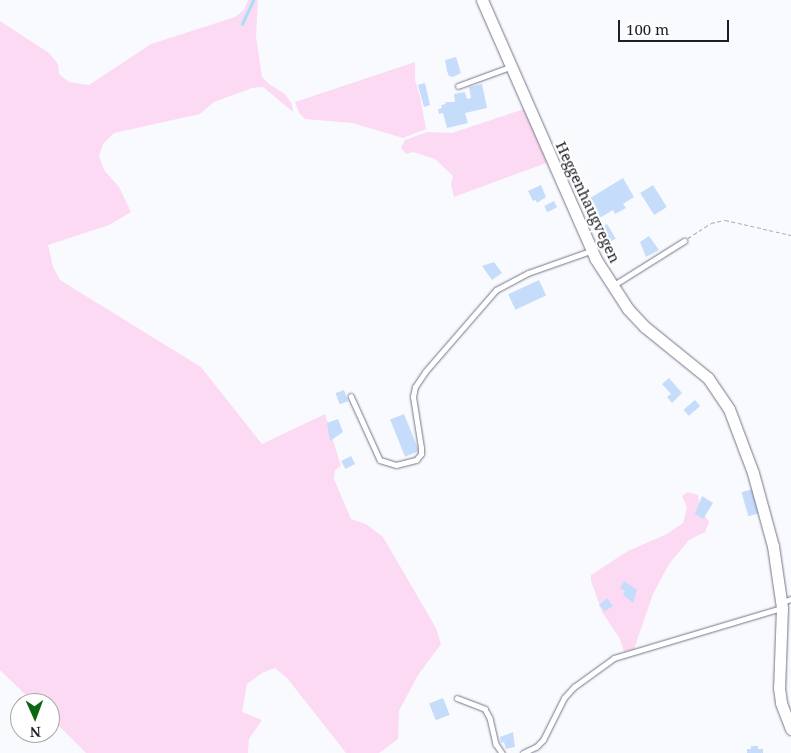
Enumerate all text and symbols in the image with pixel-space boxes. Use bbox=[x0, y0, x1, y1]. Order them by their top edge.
scale bar bbox=[621, 10, 732, 42]
text: 100 m bbox=[626, 19, 669, 39]
street label: Heggenhaugvegen bbox=[552, 138, 624, 266]
north arrow bbox=[10, 693, 60, 743]
text: N bbox=[30, 723, 41, 742]

